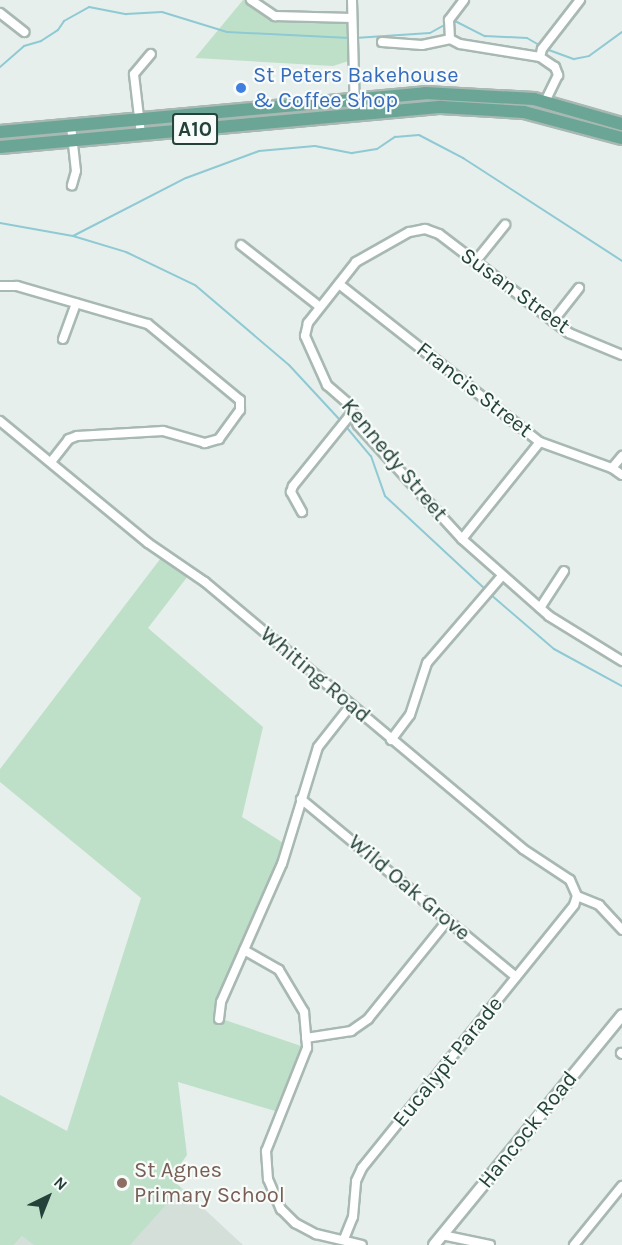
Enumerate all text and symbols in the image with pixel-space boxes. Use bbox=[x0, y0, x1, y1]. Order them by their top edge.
place label: St Peters Bakehouse & Coffee Shop bbox=[253, 62, 459, 113]
marker: St Peters Bakehouse & Coffee Shop bbox=[234, 81, 248, 95]
road number: A10 bbox=[171, 111, 219, 147]
street label: Susan Street bbox=[455, 242, 575, 340]
street label: Francis Street bbox=[411, 337, 537, 443]
street label: Kennedy Street bbox=[335, 394, 453, 526]
street label: Whiting Road bbox=[254, 621, 376, 729]
street label: Wild Oak Grove bbox=[343, 829, 475, 947]
street label: Eucalypt Parade bbox=[387, 991, 509, 1133]
street label: Hancock Road bbox=[473, 1066, 583, 1194]
place label: St Agnes Primary School bbox=[134, 1157, 285, 1208]
north arrow bbox=[18, 1167, 78, 1227]
text: N bbox=[50, 1173, 71, 1194]
marker: St Agnes Primary School bbox=[115, 1176, 129, 1190]

